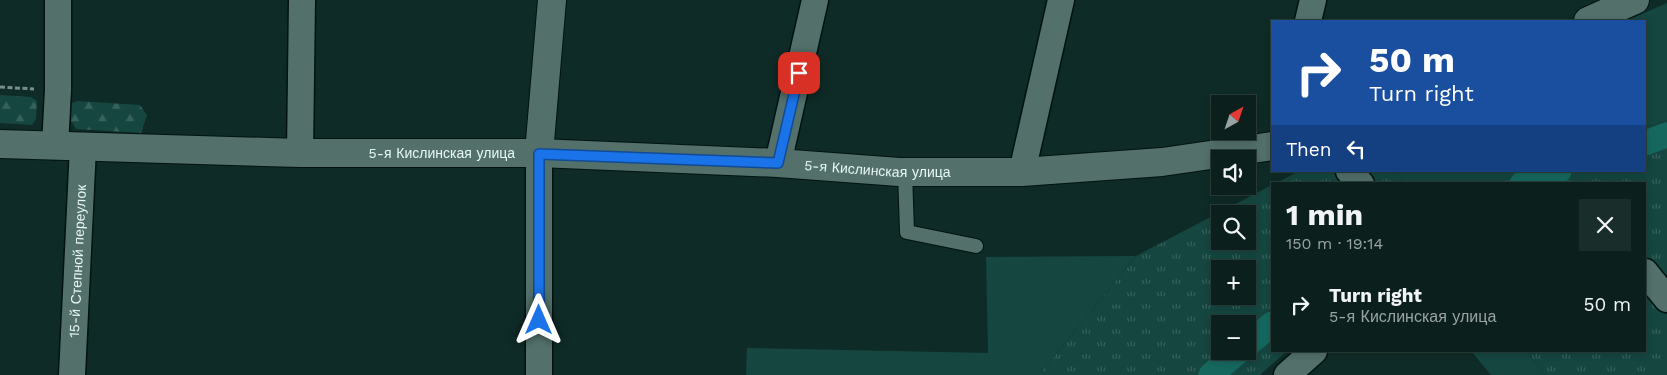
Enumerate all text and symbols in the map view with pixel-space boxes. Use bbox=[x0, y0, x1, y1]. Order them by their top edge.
text: 50 m bbox=[1369, 39, 1455, 81]
icon: right bbox=[1286, 40, 1351, 105]
pin bbox=[778, 52, 820, 94]
icon: arrive bbox=[785, 59, 813, 87]
text: Turn right bbox=[1369, 81, 1474, 106]
north arrow bbox=[1211, 95, 1256, 140]
map controls bbox=[1211, 95, 1256, 360]
icon: left bbox=[1342, 135, 1370, 163]
text: Then bbox=[1286, 138, 1332, 161]
street label: 5-я Кислинская улица bbox=[369, 145, 515, 161]
button: sound bbox=[1211, 150, 1256, 195]
street label: 5-я Кислинская улица bbox=[804, 157, 951, 180]
street label: 15-й Степной переулок bbox=[66, 183, 89, 338]
text: 1 min bbox=[1286, 197, 1363, 232]
button: close bbox=[1579, 199, 1631, 251]
button: search bbox=[1211, 205, 1256, 250]
text: 150 m · 19:14 bbox=[1286, 234, 1383, 253]
button: + bbox=[1211, 260, 1256, 305]
text: Turn right bbox=[1329, 284, 1422, 307]
icon: right bbox=[1286, 291, 1314, 319]
position arrow bbox=[512, 293, 564, 345]
text: 50 m bbox=[1584, 293, 1631, 316]
text: 5-я Кислинская улица bbox=[1329, 307, 1496, 326]
button: − bbox=[1211, 315, 1256, 360]

